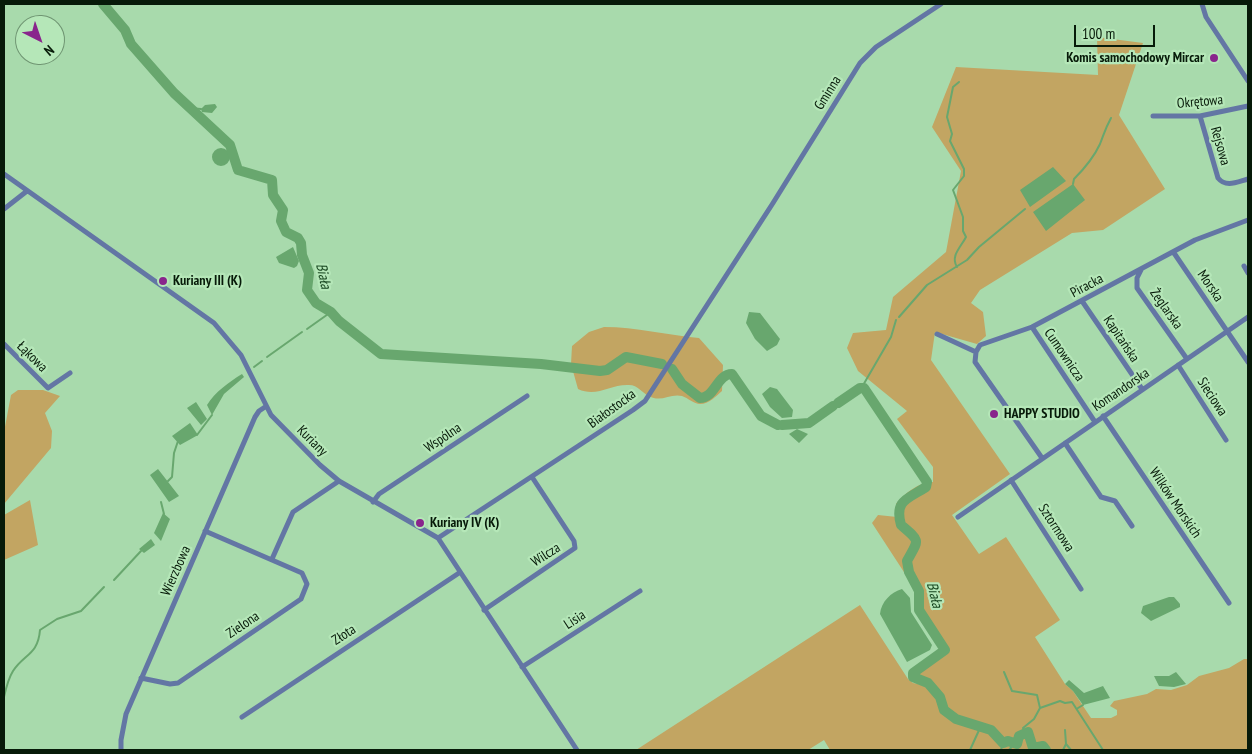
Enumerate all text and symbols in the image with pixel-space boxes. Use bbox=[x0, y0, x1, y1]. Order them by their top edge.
north arrow bbox=[15, 15, 65, 65]
scale bar bbox=[1077, 15, 1158, 47]
text: 100 m bbox=[1082, 24, 1115, 43]
text: N bbox=[40, 41, 58, 60]
place label: Komis samochodowy Mircar bbox=[1066, 50, 1204, 66]
marker: Komis samochodowy Mircar bbox=[1208, 52, 1220, 64]
street label: Gminna bbox=[811, 73, 845, 113]
street label: Okrętowa bbox=[1176, 92, 1224, 112]
street label: Rejsowa bbox=[1206, 125, 1234, 167]
water label: Biała bbox=[311, 261, 335, 291]
street label: Morska bbox=[1193, 267, 1227, 305]
street label: Piracka bbox=[1068, 270, 1106, 302]
place label: Kuriany III (K) bbox=[173, 273, 242, 289]
marker: Kuriany III (K) bbox=[157, 275, 169, 287]
street label: Żeglarska bbox=[1146, 285, 1186, 333]
street label: Kapitańska bbox=[1099, 312, 1143, 366]
street label: Cumownicza bbox=[1040, 325, 1088, 385]
street label: Łąkowa bbox=[13, 338, 51, 376]
street label: Komandorska bbox=[1089, 365, 1153, 415]
street label: Sieciowa bbox=[1193, 375, 1231, 419]
street label: Białostocka bbox=[585, 386, 639, 432]
place label: HAPPY STUDIO bbox=[1004, 406, 1080, 422]
marker: HAPPY STUDIO bbox=[988, 408, 1000, 420]
street label: Wspólna bbox=[421, 420, 465, 456]
street label: Kuriany bbox=[293, 422, 331, 460]
street label: Wilków Morskich bbox=[1145, 465, 1205, 541]
street label: Sztormowa bbox=[1034, 501, 1078, 555]
place label: Kuriany IV (K) bbox=[430, 515, 499, 531]
marker: Kuriany IV (K) bbox=[414, 517, 426, 529]
street label: Wilcza bbox=[528, 539, 564, 571]
street label: Wierzbowa bbox=[158, 543, 194, 599]
water label: Biała bbox=[922, 580, 946, 610]
street label: Lisia bbox=[561, 607, 589, 633]
street label: Zielona bbox=[223, 608, 263, 642]
street label: Złota bbox=[329, 621, 359, 649]

